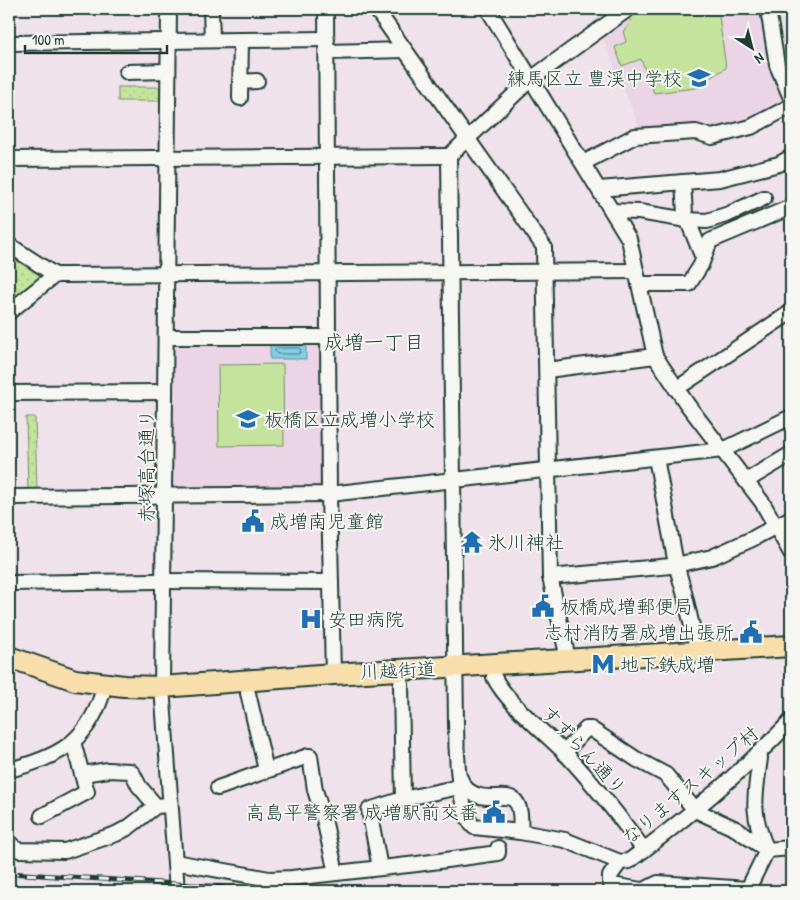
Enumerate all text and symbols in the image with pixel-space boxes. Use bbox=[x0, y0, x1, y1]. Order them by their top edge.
scale bar bbox=[25, 22, 168, 54]
north arrow bbox=[728, 22, 778, 72]
text: 100 m bbox=[32, 29, 65, 50]
text: N bbox=[751, 49, 769, 69]
place label: 練馬区立 豊渓中学校 bbox=[507, 65, 682, 91]
school or university icon: 練馬区立 豊渓中学校 bbox=[686, 65, 712, 91]
district label: 成増一丁目 bbox=[324, 328, 424, 355]
school or university icon: 板橋区立成増小学校 bbox=[235, 406, 261, 432]
place label: 板橋区立成増小学校 bbox=[264, 406, 435, 432]
street label: 赤塚高台通り bbox=[133, 409, 159, 523]
public building icon: 成増南児童館 bbox=[240, 508, 266, 534]
place label: 成増南児童館 bbox=[270, 508, 384, 534]
temple icon: 氷川神社 bbox=[459, 529, 485, 555]
place label: 氷川神社 bbox=[488, 529, 564, 555]
public building icon: 板橋成増郵便局 bbox=[530, 593, 556, 619]
place label: 板橋成増郵便局 bbox=[560, 593, 693, 619]
hospital icon: 安田病院 bbox=[298, 606, 324, 632]
place label: 安田病院 bbox=[328, 606, 404, 632]
place label: 志村消防署成増出張所 bbox=[544, 619, 734, 645]
public building icon: 志村消防署成増出張所 bbox=[738, 619, 764, 645]
metro station icon: 地下鉄成増 bbox=[590, 651, 616, 677]
place label: 地下鉄成増 bbox=[620, 651, 715, 677]
street label: 川越街道 bbox=[359, 655, 437, 685]
street label: すずらん通り bbox=[536, 699, 632, 801]
street label: なりますスキップ村 bbox=[616, 720, 764, 850]
place label: 高島平警察署 成増駅前交番 bbox=[246, 799, 478, 825]
public building icon: 高島平警察署 成増駅前交番 bbox=[481, 799, 507, 825]

